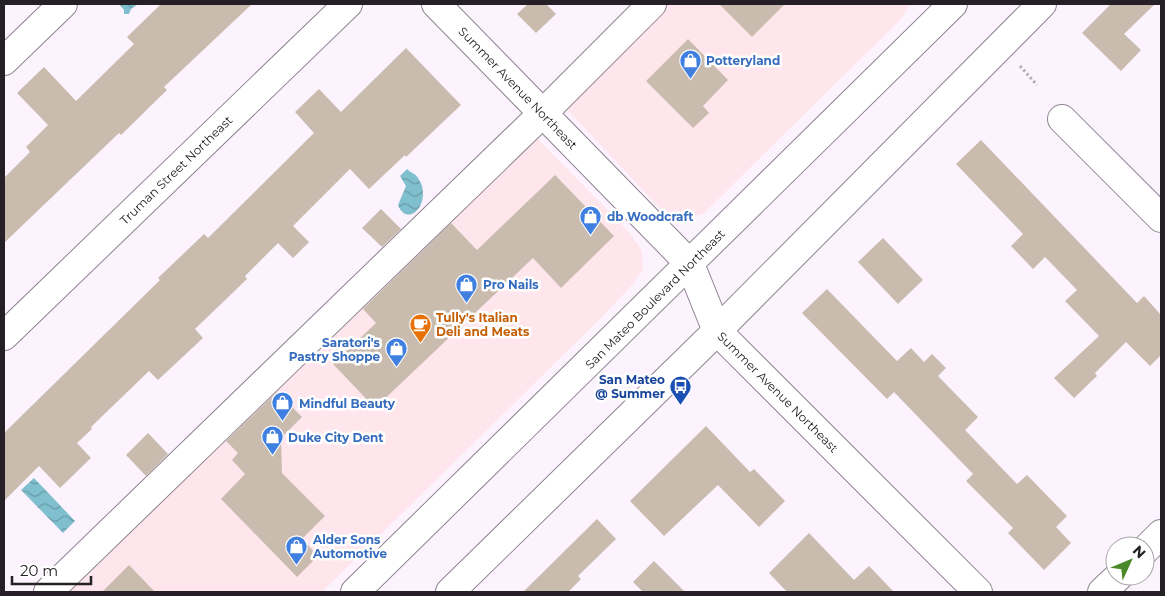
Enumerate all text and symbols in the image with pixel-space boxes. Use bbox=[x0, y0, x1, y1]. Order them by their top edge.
street label: Summer Avenue Northeast bbox=[455, 24, 581, 153]
shop icon: Potteryland bbox=[678, 48, 702, 79]
place label: Potteryland bbox=[706, 53, 780, 68]
street label: Truman Street Northeast bbox=[117, 112, 235, 228]
shop icon: db Woodcraft bbox=[579, 204, 603, 235]
place label: db Woodcraft bbox=[607, 209, 694, 224]
street label: San Mateo Boulevard Northeast bbox=[582, 226, 728, 372]
shop icon: Pro Nails bbox=[455, 272, 479, 303]
place label: Pro Nails bbox=[483, 277, 539, 292]
place label: Tully's Italian Deli and Meats bbox=[436, 310, 530, 339]
cafe icon: Tully's Italian Deli and Meats bbox=[408, 312, 432, 343]
street label: Summer Avenue Northeast bbox=[714, 328, 842, 456]
place label: Saratori's Pastry Shoppe bbox=[289, 335, 381, 364]
shop icon: Saratori's Pastry Shoppe bbox=[384, 337, 408, 368]
place label: San Mateo @ Summer bbox=[595, 372, 665, 401]
bus stop icon: San Mateo @ Summer bbox=[669, 374, 693, 405]
shop icon: Mindful Beauty bbox=[271, 391, 295, 422]
place label: Mindful Beauty bbox=[299, 396, 396, 411]
shop icon: Duke City Dent bbox=[260, 425, 284, 456]
place label: Duke City Dent bbox=[288, 430, 384, 445]
place label: Alder Sons Automotive bbox=[312, 532, 388, 561]
shop icon: Alder Sons Automotive bbox=[285, 534, 309, 565]
north arrow bbox=[1105, 536, 1155, 586]
text: N bbox=[1129, 542, 1150, 562]
scale bar bbox=[12, 554, 91, 586]
text: 20 m bbox=[20, 561, 58, 580]

